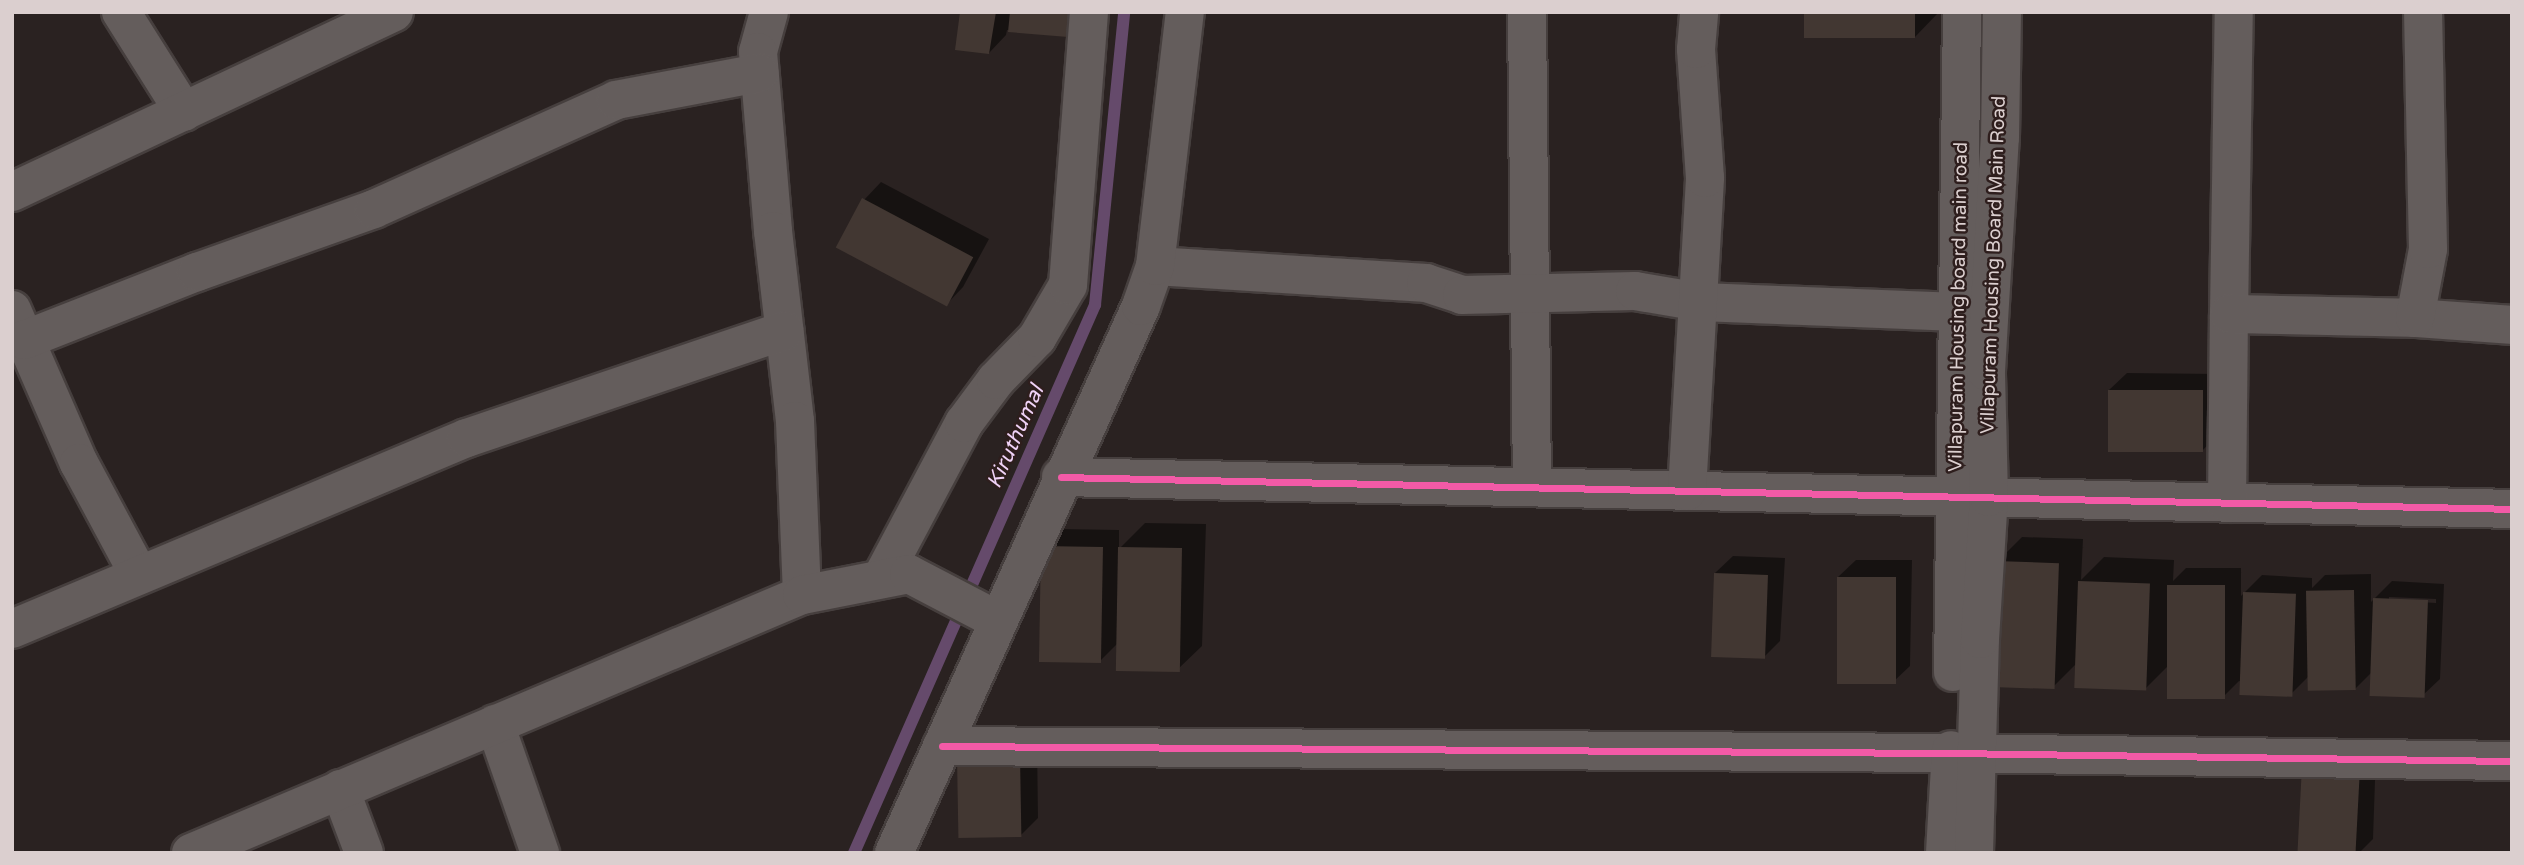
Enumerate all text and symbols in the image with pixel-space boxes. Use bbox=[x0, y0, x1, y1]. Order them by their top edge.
street label: Villapuram Housing Board Main Road bbox=[1977, 95, 2011, 435]
street label: Villapuram Housing board main road bbox=[1945, 142, 1973, 472]
water label: Kiruthumal bbox=[982, 382, 1050, 492]

